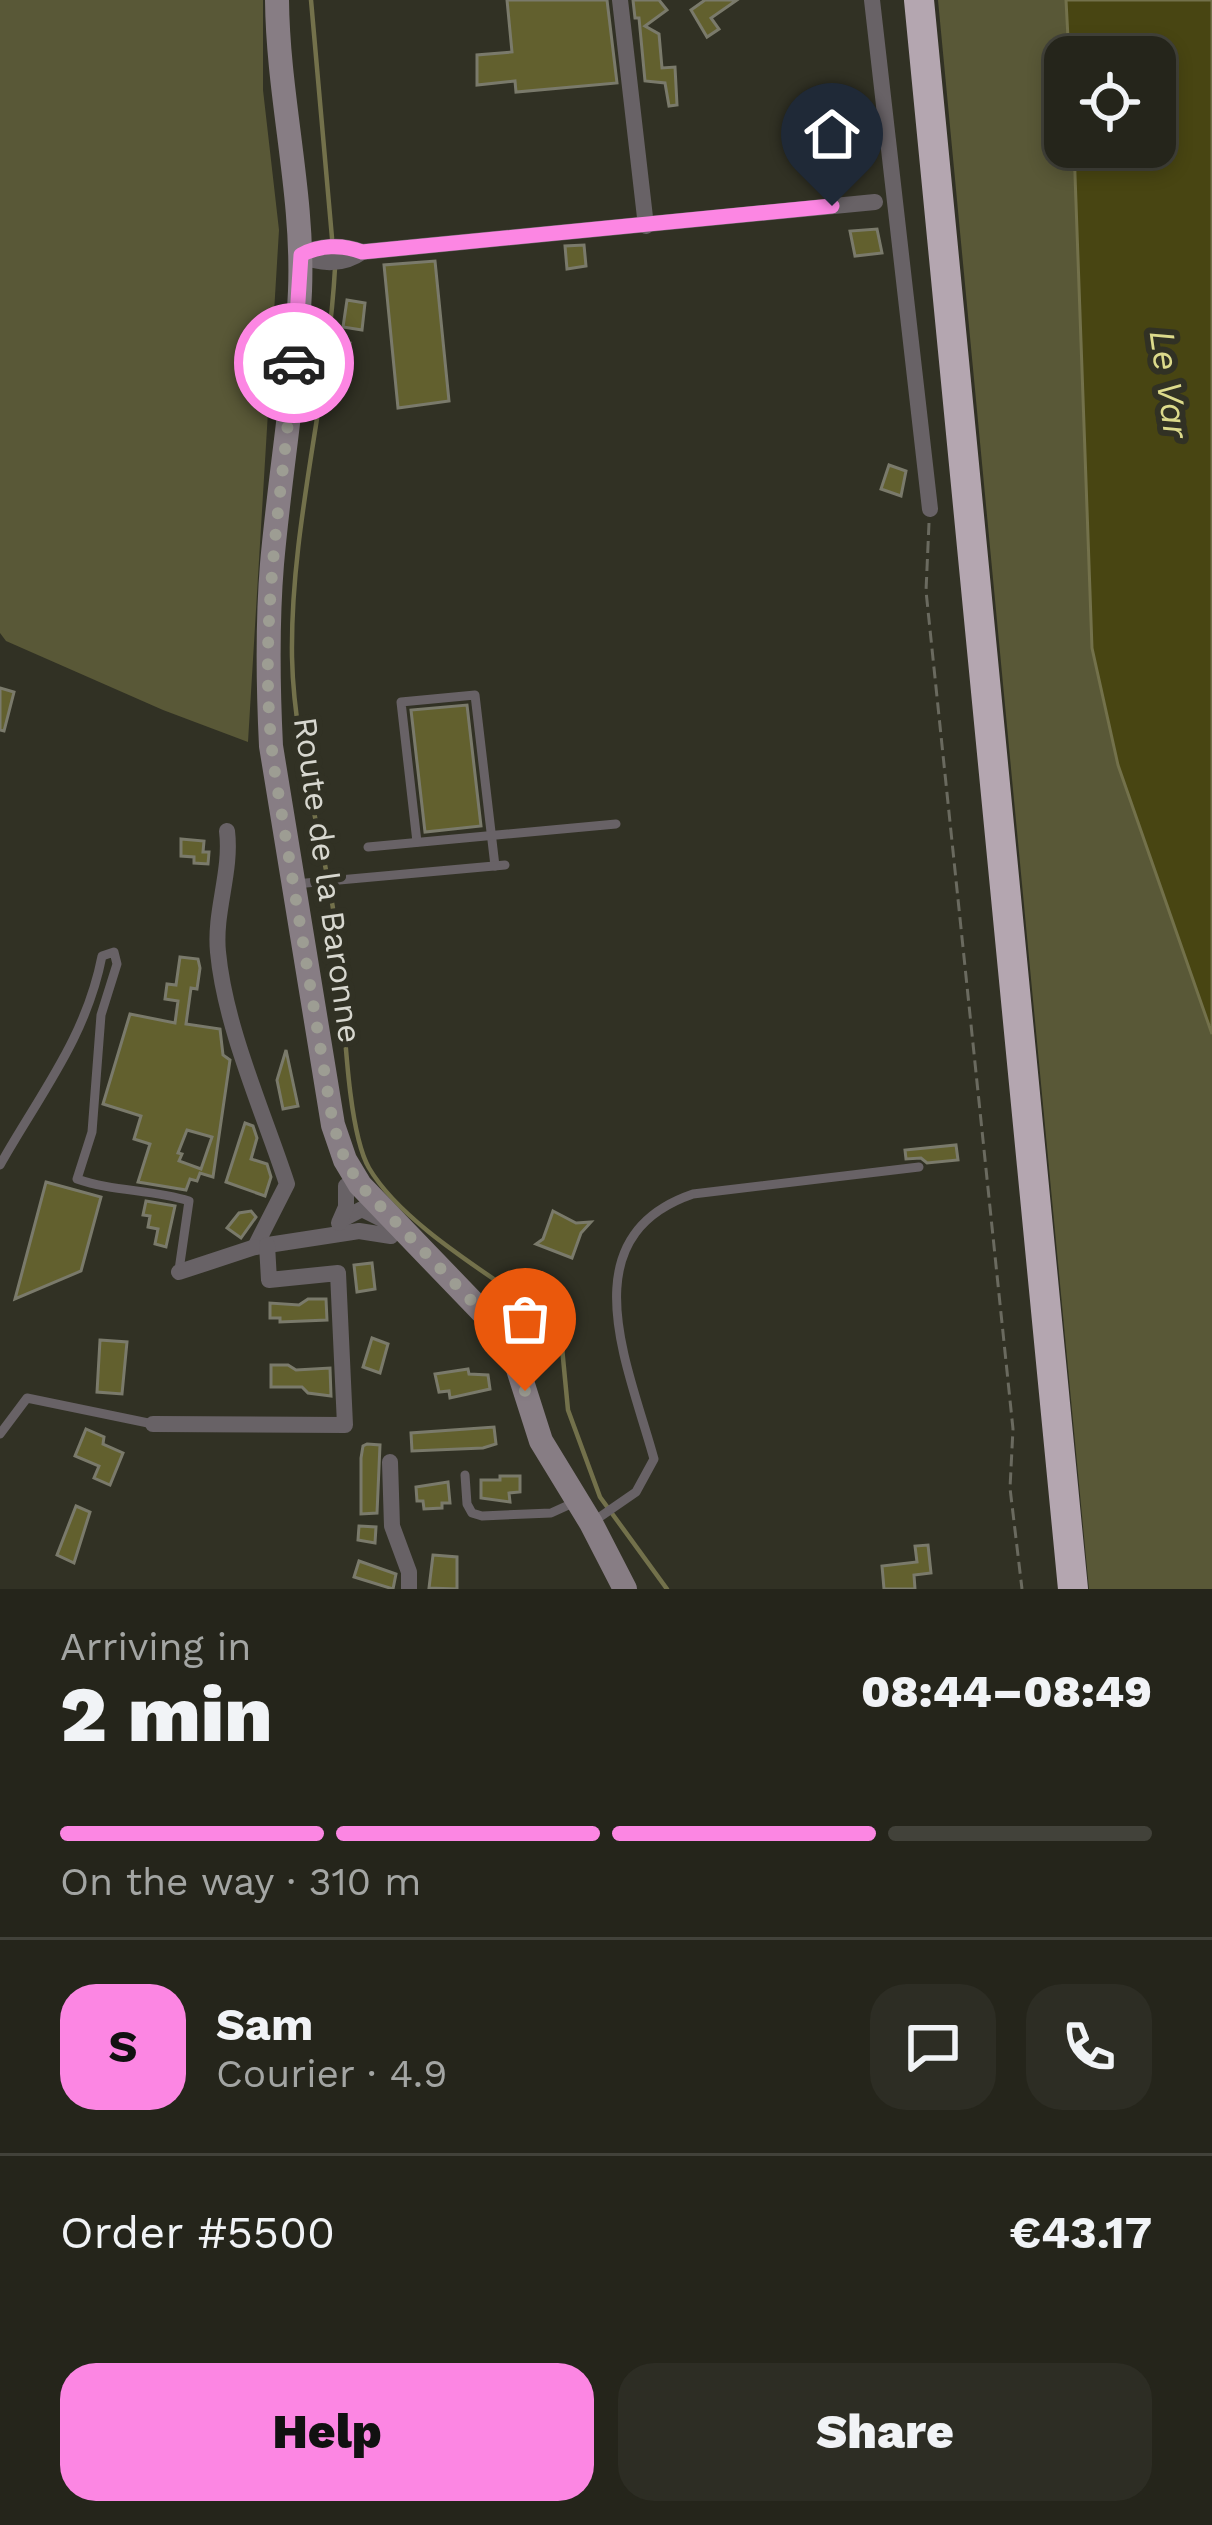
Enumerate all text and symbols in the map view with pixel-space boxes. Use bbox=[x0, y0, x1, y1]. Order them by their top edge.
map controls bbox=[1044, 36, 1176, 168]
button: locate bbox=[1044, 36, 1176, 168]
pin bbox=[781, 83, 883, 206]
icon: home bbox=[799, 101, 865, 167]
courier bbox=[234, 303, 354, 423]
water label: Le Var bbox=[1141, 327, 1198, 443]
icon: car bbox=[261, 330, 327, 396]
street label: Route de la Baronne bbox=[286, 714, 370, 1046]
pin bbox=[474, 1268, 576, 1391]
icon: bag bbox=[492, 1286, 558, 1352]
text: Arriving in bbox=[60, 1624, 251, 1669]
text: 08:44–08:49 bbox=[861, 1665, 1152, 1718]
text: 2 min bbox=[60, 1668, 273, 1760]
text: On the way · 310 m bbox=[60, 1859, 421, 1904]
button: chat bbox=[870, 1984, 996, 2110]
button: phone bbox=[1026, 1984, 1152, 2110]
text: Sam bbox=[216, 1998, 313, 2051]
text: S bbox=[108, 2020, 138, 2073]
text: Courier · 4.9 bbox=[216, 2051, 447, 2096]
text: Order #5500 bbox=[60, 2206, 335, 2259]
text: €43.17 bbox=[1009, 2206, 1152, 2259]
button: Help bbox=[60, 2363, 594, 2501]
button: Share bbox=[618, 2363, 1152, 2501]

